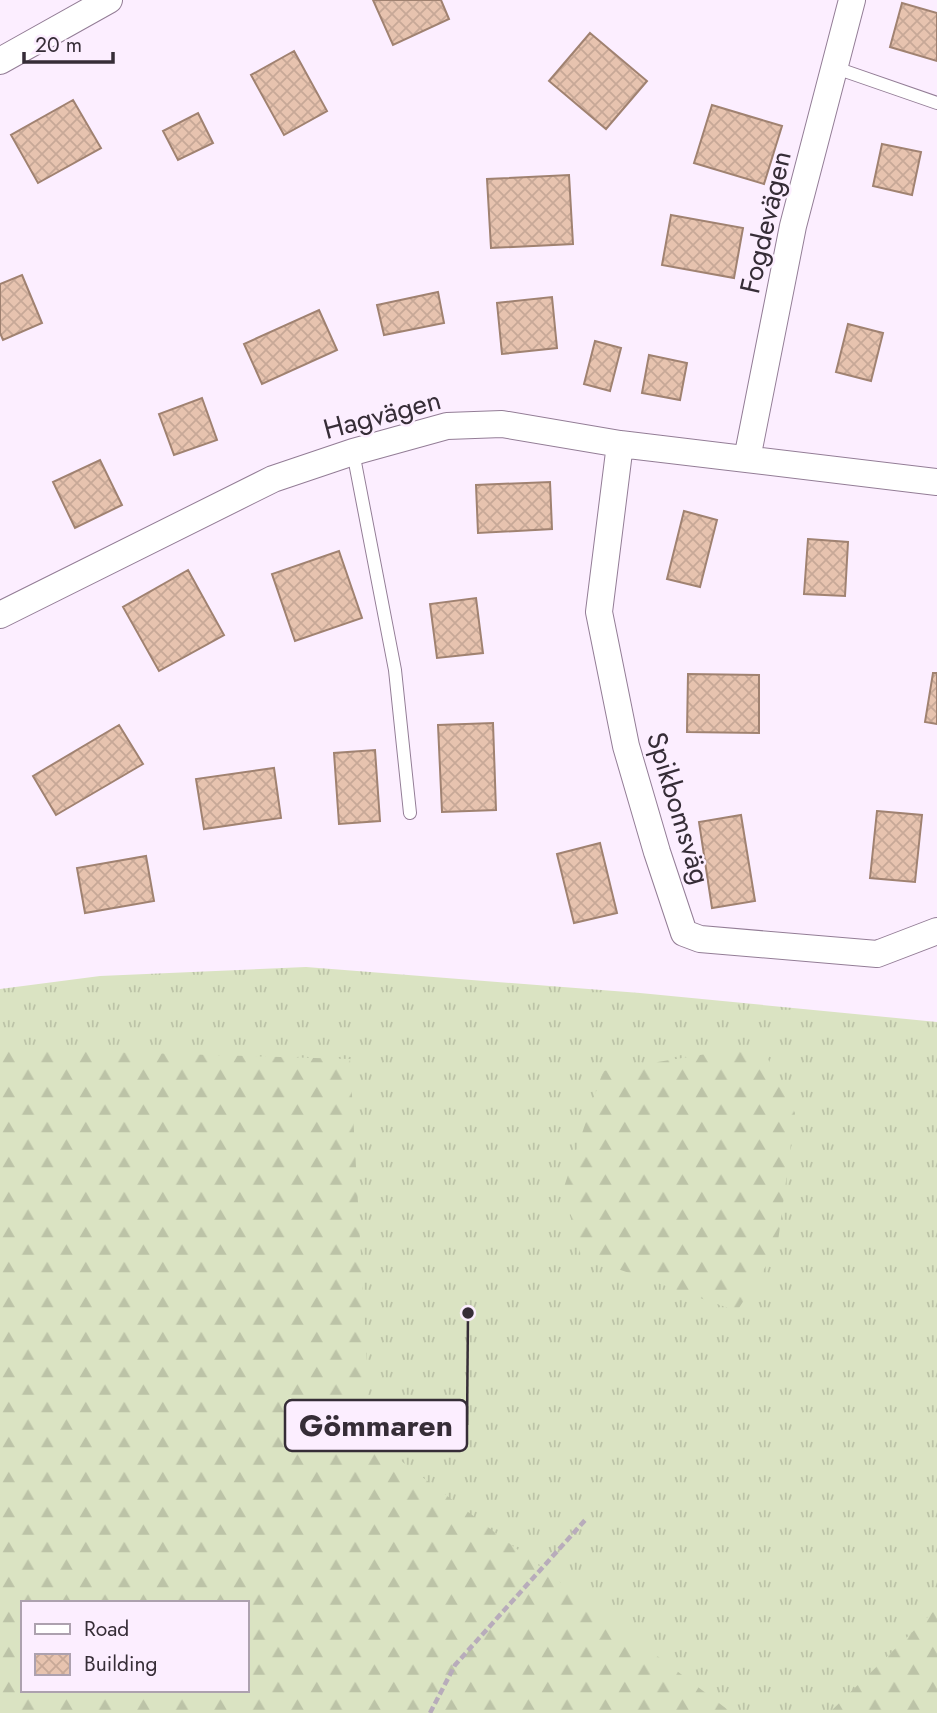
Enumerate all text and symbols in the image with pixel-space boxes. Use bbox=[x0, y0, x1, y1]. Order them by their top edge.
scale bar bbox=[24, 21, 114, 65]
text: 20 m bbox=[35, 30, 82, 60]
street label: Fogdevägen bbox=[729, 147, 802, 298]
street label: Hagvägen bbox=[319, 379, 446, 450]
street label: Spikbomsväg bbox=[636, 727, 721, 889]
callout: Gömmaren bbox=[285, 1400, 467, 1451]
text: Gömmaren bbox=[299, 1404, 453, 1447]
legend bbox=[21, 1601, 248, 1692]
text: Road bbox=[84, 1614, 129, 1644]
text: Building bbox=[84, 1649, 157, 1679]

